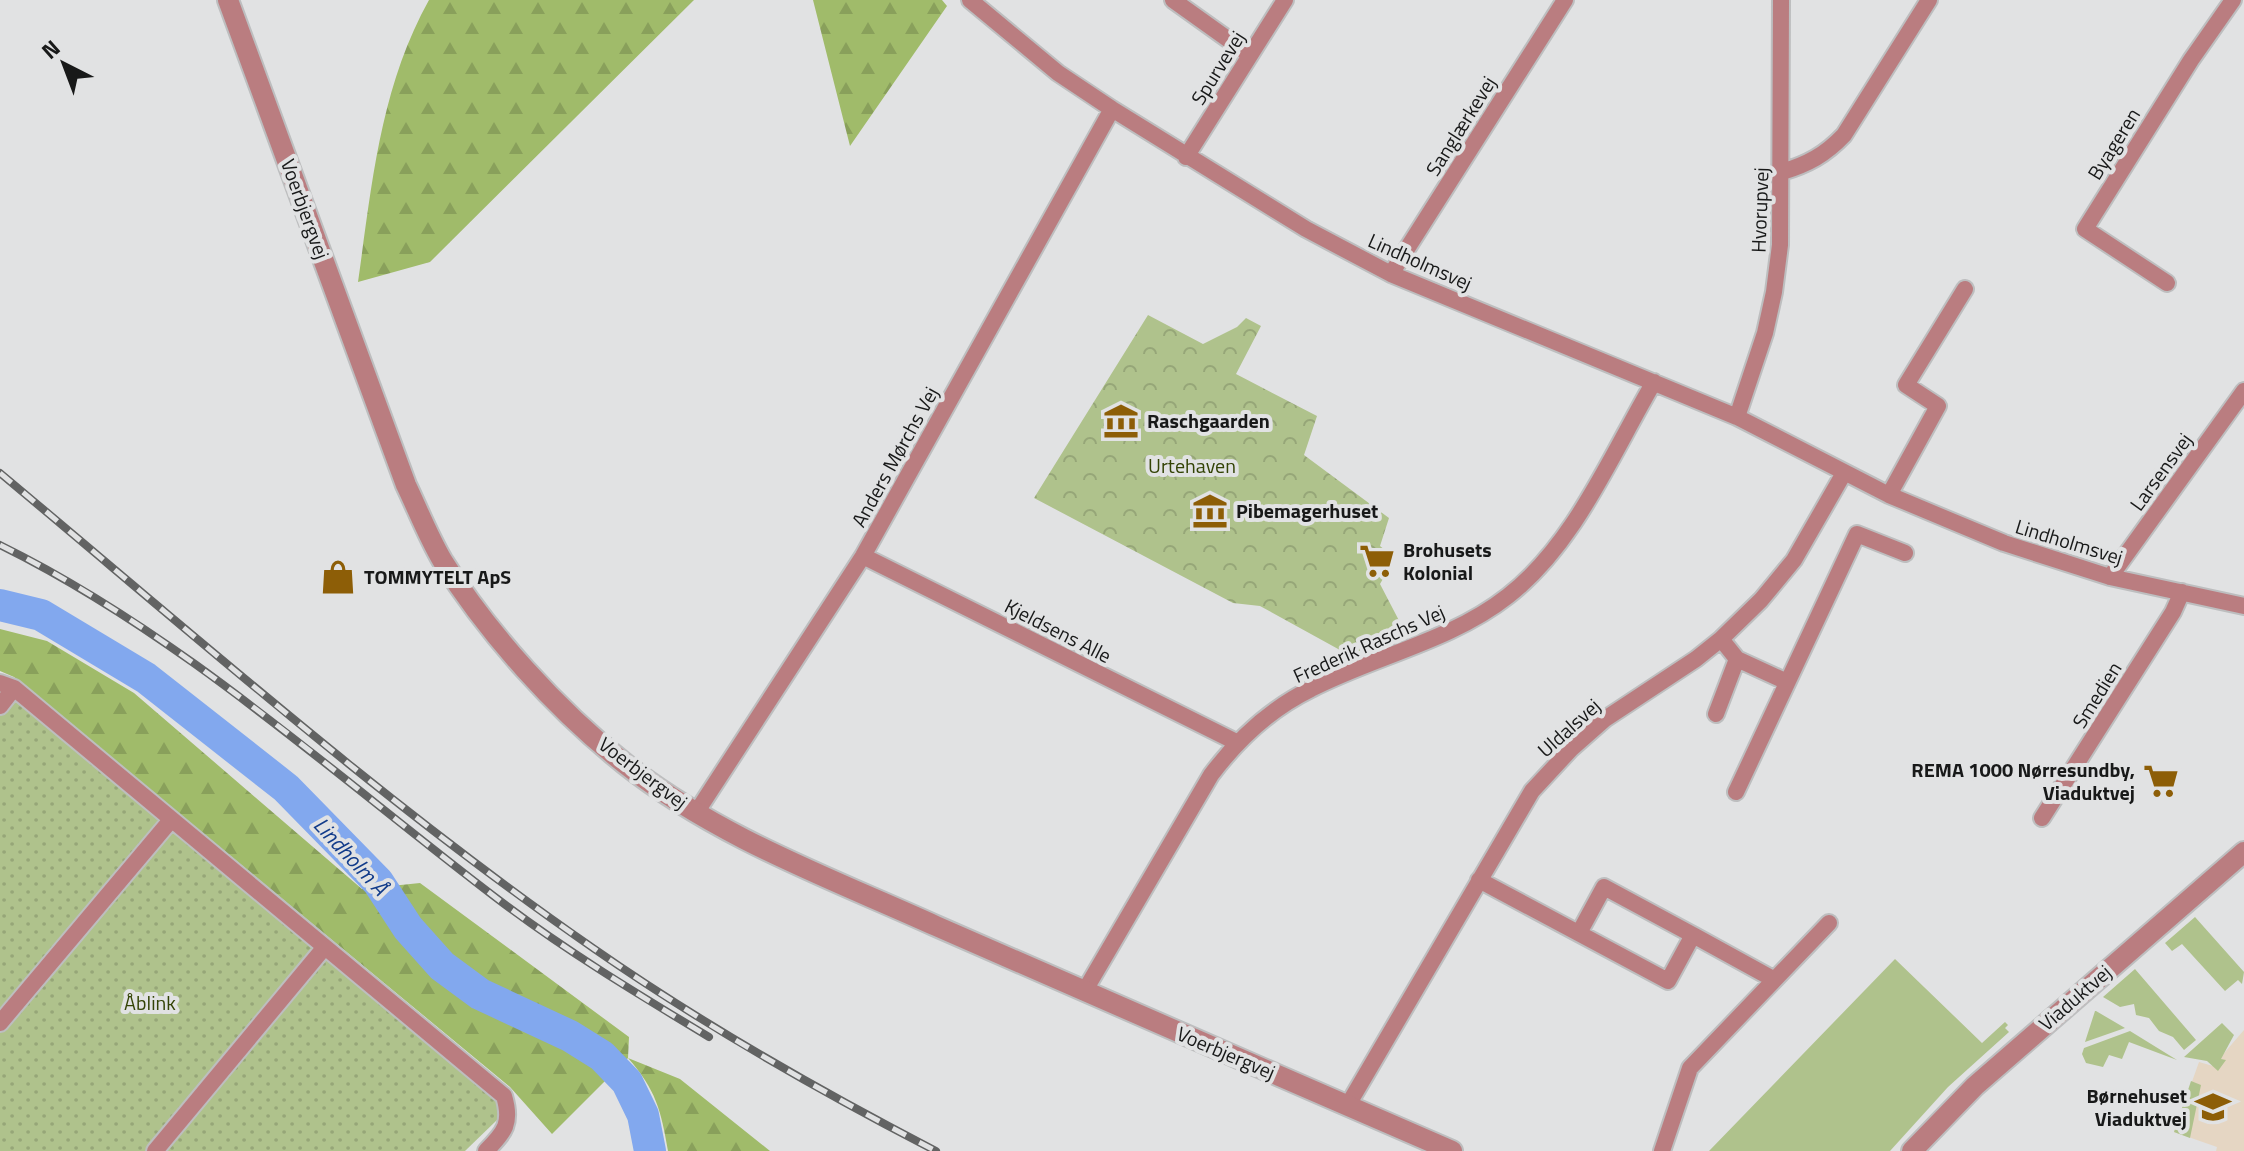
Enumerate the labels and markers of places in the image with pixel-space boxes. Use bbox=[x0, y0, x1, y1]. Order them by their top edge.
museum icon: Raschgaarden bbox=[1102, 402, 1140, 440]
place label: Raschgaarden bbox=[1147, 405, 1270, 436]
museum icon: Pibemagerhuset bbox=[1191, 492, 1229, 530]
place label: Pibemagerhuset bbox=[1236, 495, 1378, 526]
place label: Brohusets Kolonial bbox=[1403, 534, 1492, 588]
supermarket icon: Brohusets Kolonial bbox=[1358, 542, 1396, 580]
shop icon: TOMMYTELT ApS bbox=[319, 558, 357, 596]
place label: TOMMYTELT ApS bbox=[364, 561, 511, 592]
place label: REMA 1000 Nørresundby, Viaduktvej bbox=[1911, 754, 2135, 808]
supermarket icon: REMA 1000 Nørresundby, Viaduktvej bbox=[2142, 762, 2180, 800]
place label: Børnehuset Viaduktvej bbox=[2086, 1080, 2187, 1134]
school or university icon: Børnehuset Viaduktvej bbox=[2194, 1088, 2232, 1126]

